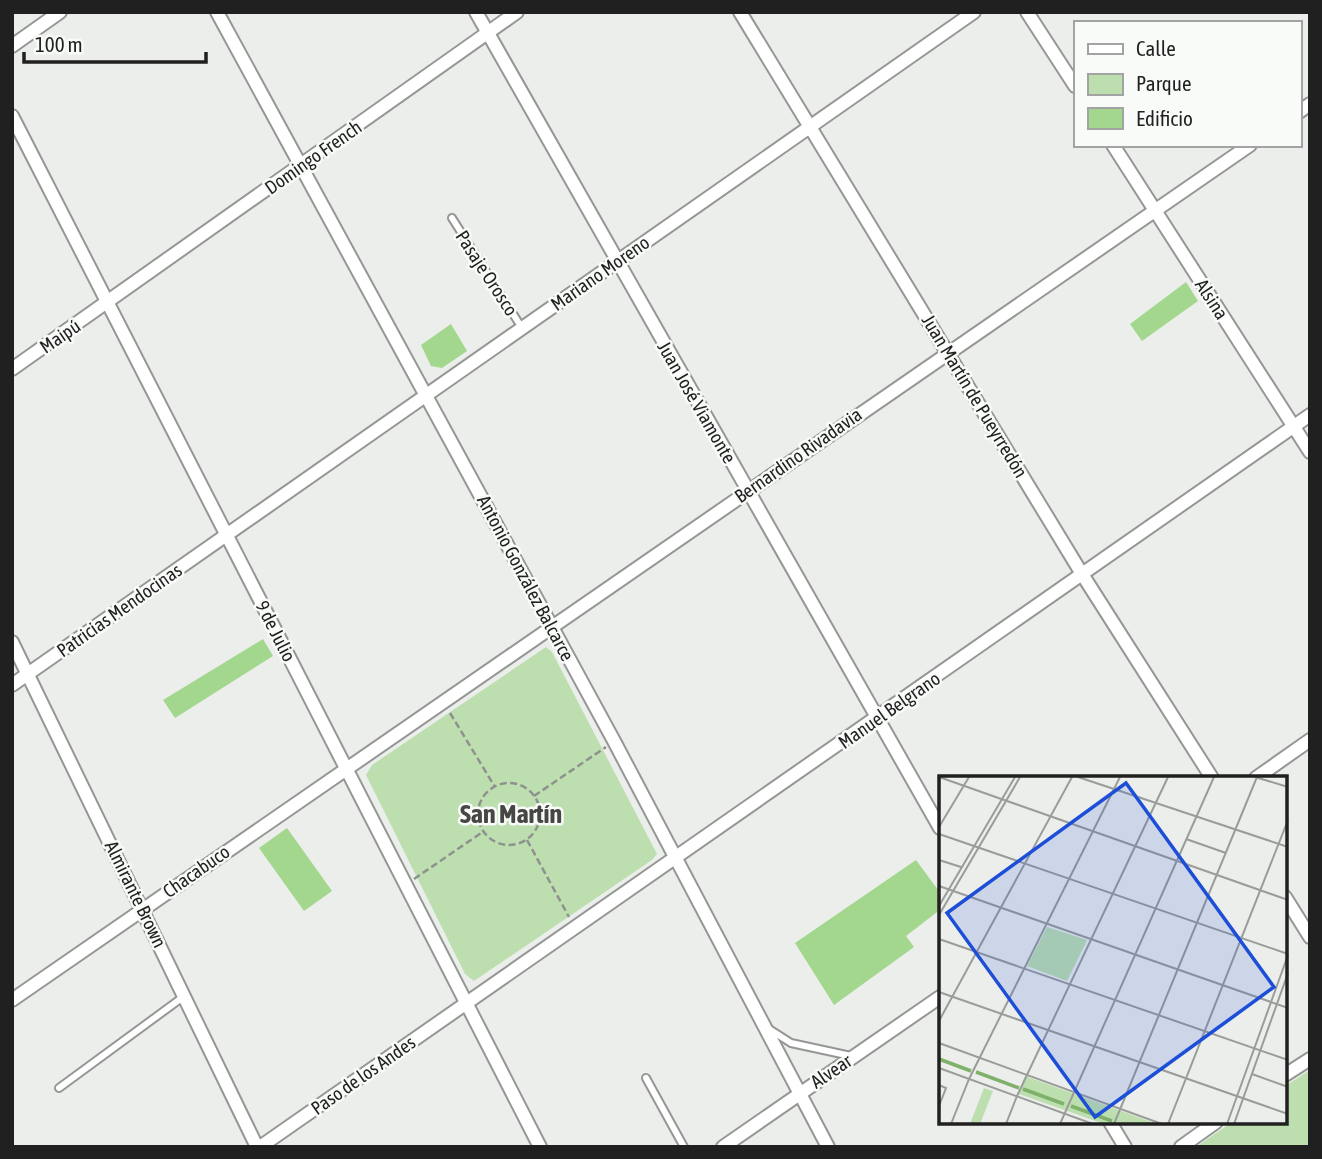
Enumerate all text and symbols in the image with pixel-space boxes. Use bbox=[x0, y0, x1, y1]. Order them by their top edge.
scale bar bbox=[24, 21, 206, 65]
legend bbox=[1074, 21, 1301, 147]
text: 100 m bbox=[35, 32, 83, 56]
text: Calle bbox=[1136, 36, 1176, 60]
text: Parque bbox=[1136, 71, 1191, 95]
text: Edificio bbox=[1136, 106, 1193, 130]
street label: Domingo French bbox=[260, 116, 366, 198]
street label: Pasaje Orosco bbox=[451, 226, 523, 320]
street label: Mariano Moreno bbox=[547, 231, 654, 315]
street label: Alsina bbox=[1191, 275, 1233, 323]
street label: Juan Martín de Pueyrredón bbox=[918, 310, 1032, 482]
street label: Maipú bbox=[36, 315, 84, 357]
street label: Juan José Viamonte bbox=[653, 337, 741, 467]
street label: Bernardino Rivadavia bbox=[730, 403, 866, 507]
street label: Antonio González Balcarce bbox=[473, 491, 579, 665]
street label: Patricias Mendocinas bbox=[52, 559, 186, 661]
street label: 9 de Julio bbox=[251, 597, 301, 665]
street label: Manuel Belgrano bbox=[834, 667, 944, 753]
inset map bbox=[939, 776, 1287, 1124]
district label: San Martín bbox=[460, 799, 562, 829]
street label: Almirante Brown bbox=[101, 837, 171, 951]
street label: Chacabuco bbox=[158, 840, 234, 902]
street label: Paso de los Andes bbox=[307, 1031, 420, 1119]
street label: Alvear bbox=[806, 1049, 856, 1093]

